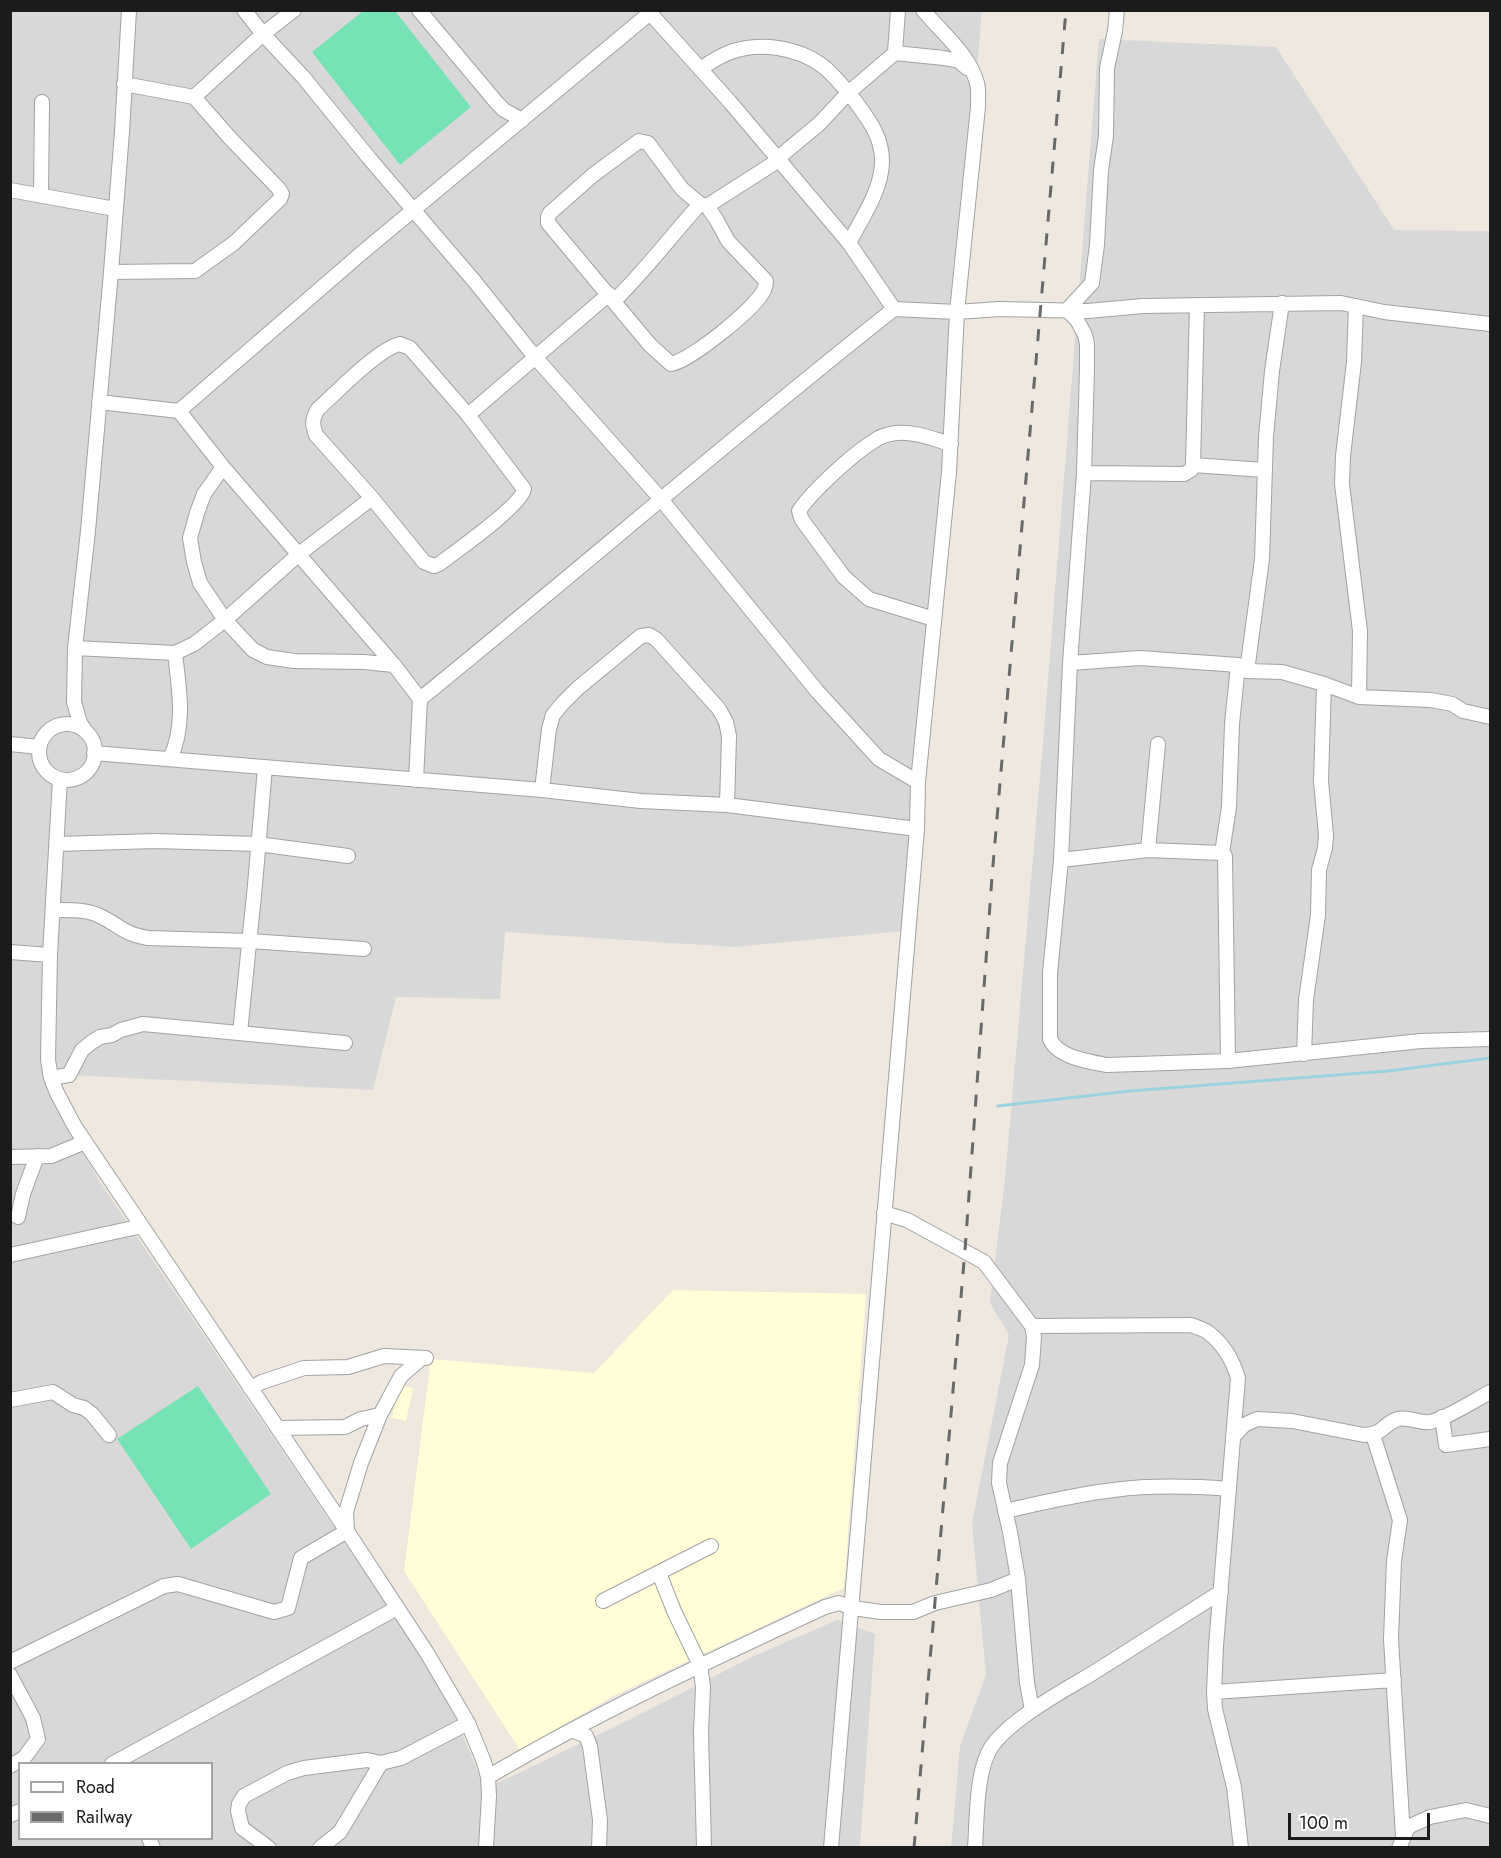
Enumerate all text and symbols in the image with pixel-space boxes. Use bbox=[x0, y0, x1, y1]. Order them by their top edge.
legend bbox=[18, 1762, 213, 1840]
text: Road bbox=[76, 1774, 115, 1800]
scale bar bbox=[1291, 1801, 1434, 1839]
text: Railway bbox=[76, 1804, 132, 1830]
text: 100 m bbox=[1299, 1810, 1348, 1836]

